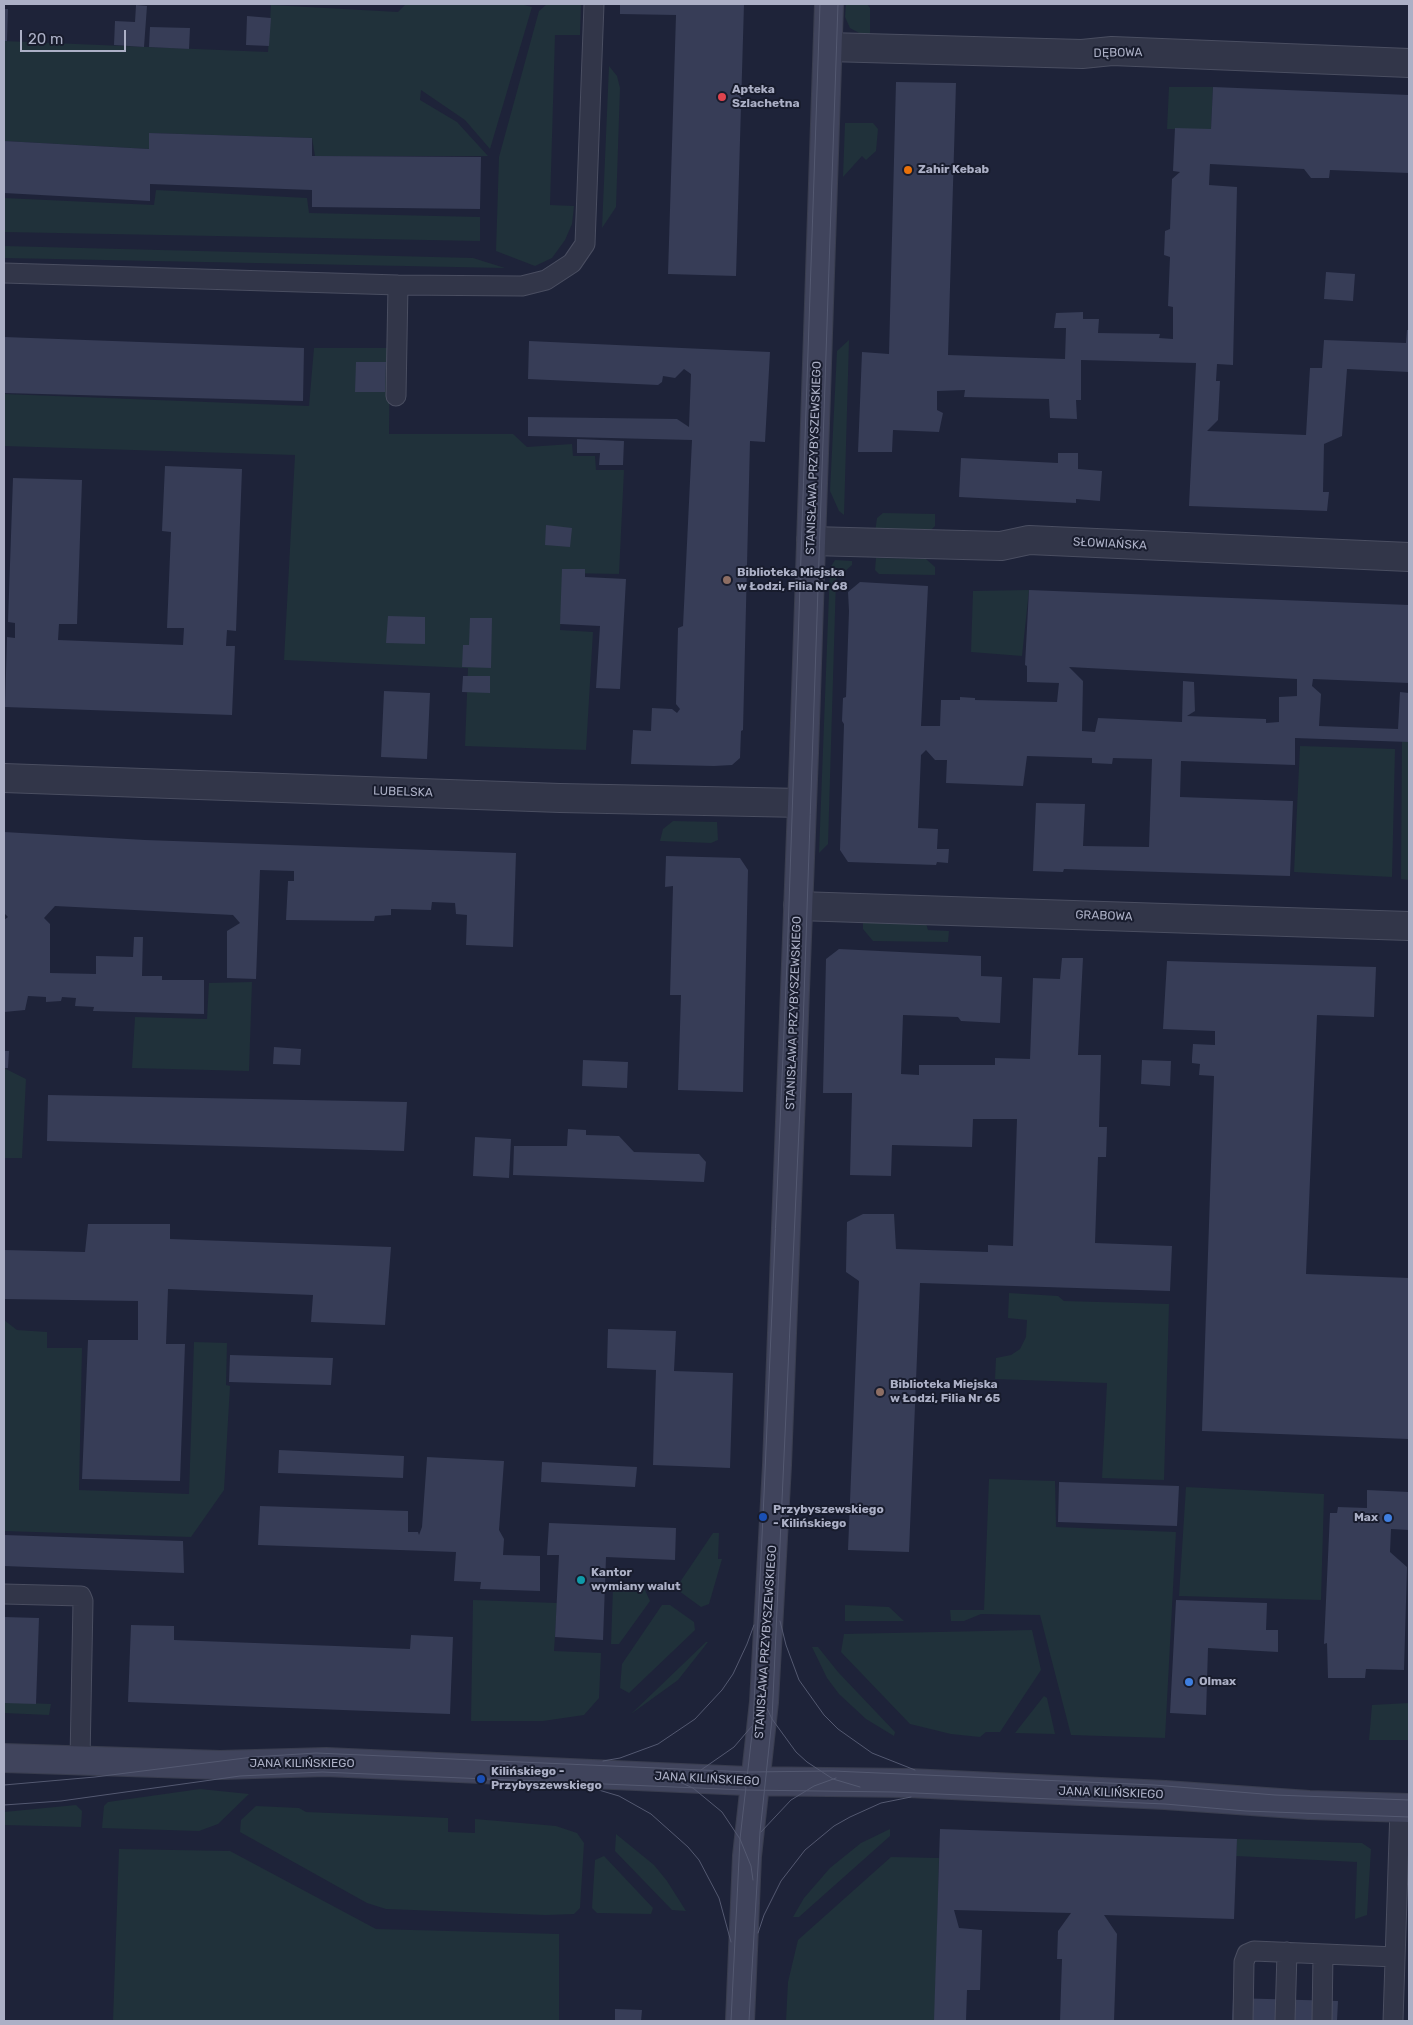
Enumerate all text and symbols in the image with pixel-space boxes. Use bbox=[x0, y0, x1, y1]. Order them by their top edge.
scale bar bbox=[22, 20, 129, 52]
text: 20 m bbox=[28, 30, 63, 48]
street label: DĘBOWA bbox=[1093, 45, 1143, 61]
place label: Apteka Szlachetna bbox=[732, 83, 799, 111]
marker: Apteka Szlachetna bbox=[716, 91, 728, 103]
place label: Zahir Kebab bbox=[918, 163, 989, 177]
marker: Zahir Kebab bbox=[902, 164, 914, 176]
street label: STANISŁAWA PRZYBYSZEWSKIEGO bbox=[803, 361, 825, 555]
street label: SŁOWIAŃSKA bbox=[1073, 535, 1147, 553]
place label: Biblioteka Miejska w Łodzi, Filia Nr 68 bbox=[737, 566, 848, 594]
marker: Biblioteka Miejska w Łodzi, Filia Nr 68 bbox=[721, 574, 733, 586]
street label: LUBELSKA bbox=[373, 784, 433, 800]
street label: GRABOWA bbox=[1075, 908, 1133, 924]
street label: STANISŁAWA PRZYBYSZEWSKIEGO bbox=[783, 916, 805, 1110]
place label: Biblioteka Miejska w Łodzi, Filia Nr 65 bbox=[890, 1378, 1000, 1406]
marker: Biblioteka Miejska w Łodzi, Filia Nr 65 bbox=[874, 1386, 886, 1398]
place label: Przybyszewskiego - Kilińskiego bbox=[773, 1503, 884, 1531]
marker: Przybyszewskiego - Kilińskiego bbox=[757, 1511, 769, 1523]
place label: Max bbox=[1354, 1511, 1378, 1525]
marker: Max bbox=[1382, 1512, 1394, 1524]
street label: STANISŁAWA PRZYBYSZEWSKIEGO bbox=[752, 1545, 780, 1739]
place label: Kantor wymiany walut bbox=[591, 1566, 681, 1594]
marker: Kantor wymiany walut bbox=[575, 1574, 587, 1586]
place label: Olmax bbox=[1199, 1675, 1236, 1689]
marker: Olmax bbox=[1183, 1676, 1195, 1688]
street label: JANA KILIŃSKIEGO bbox=[249, 1757, 355, 1771]
place label: Kilińskiego - Przybyszewskiego bbox=[491, 1765, 602, 1793]
street label: JANA KILIŃSKIEGO bbox=[654, 1769, 760, 1789]
marker: Kilińskiego - Przybyszewskiego bbox=[475, 1773, 487, 1785]
street label: JANA KILIŃSKIEGO bbox=[1058, 1784, 1164, 1802]

